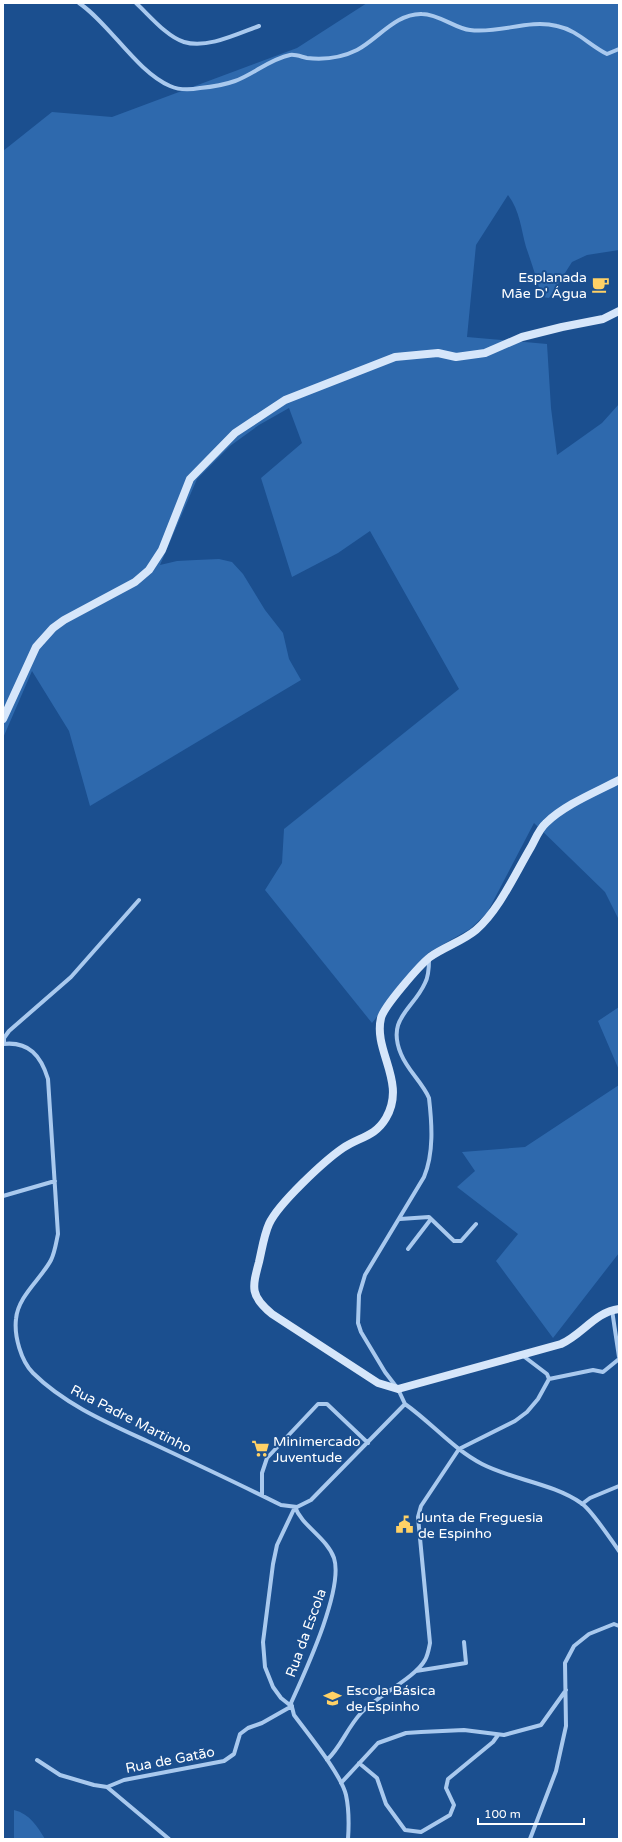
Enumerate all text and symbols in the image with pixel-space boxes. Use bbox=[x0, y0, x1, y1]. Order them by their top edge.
place label: Esplanada Mãe D' Água bbox=[501, 269, 587, 302]
cafe icon: Esplanada Mãe D' Água bbox=[590, 275, 610, 295]
street label: Rua Padre Martinho bbox=[68, 1381, 194, 1457]
place label: Minimercado Juventude bbox=[273, 1433, 361, 1466]
supermarket icon: Minimercado Juventude bbox=[250, 1439, 270, 1459]
place label: Junta de Freguesia de Espinho bbox=[418, 1509, 543, 1542]
public building icon: Junta de Freguesia de Espinho bbox=[395, 1515, 415, 1535]
street label: Rua da Escola bbox=[282, 1586, 330, 1680]
place label: Escola Básica de Espinho bbox=[346, 1682, 436, 1715]
school or university icon: Escola Básica de Espinho bbox=[323, 1688, 343, 1708]
street label: Rua de Gatão bbox=[124, 1743, 216, 1777]
scale bar bbox=[478, 1800, 584, 1826]
text: 100 m bbox=[484, 1807, 521, 1821]

